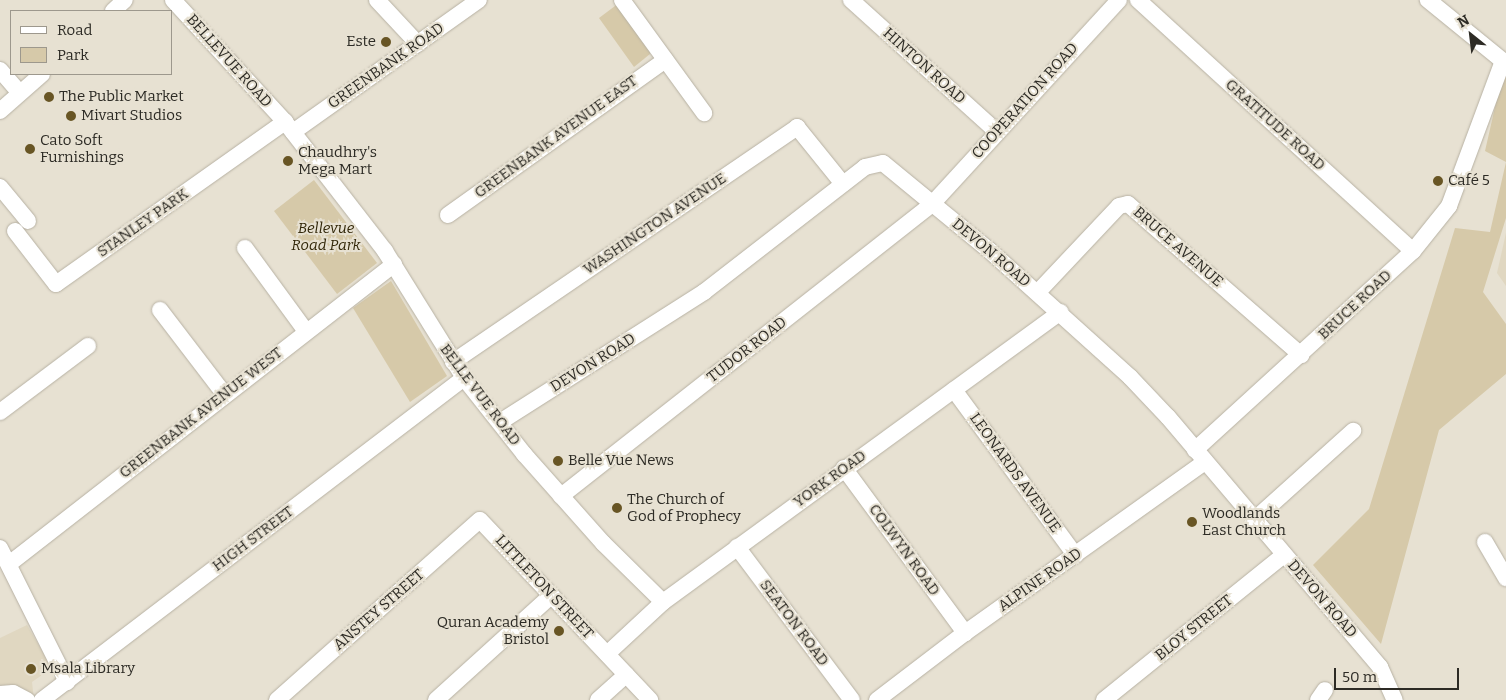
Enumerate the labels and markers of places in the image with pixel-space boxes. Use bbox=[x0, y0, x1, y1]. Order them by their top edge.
place label: Este bbox=[346, 33, 376, 51]
marker: Este bbox=[380, 36, 392, 48]
place label: The Public Market bbox=[59, 88, 184, 106]
marker: The Public Market bbox=[43, 91, 55, 103]
place label: Mivart Studios bbox=[81, 107, 182, 125]
marker: Mivart Studios bbox=[65, 110, 77, 122]
place label: Cato Soft Furnishings bbox=[40, 131, 124, 166]
marker: Cato Soft Furnishings bbox=[24, 143, 36, 155]
place label: Chaudhry's Mega Mart bbox=[298, 143, 377, 178]
marker: Chaudhry's Mega Mart bbox=[282, 155, 294, 167]
place label: Café 5 bbox=[1448, 172, 1490, 190]
marker: Café 5 bbox=[1432, 175, 1444, 187]
place label: Belle Vue News bbox=[568, 452, 674, 470]
marker: Belle Vue News bbox=[552, 455, 564, 467]
place label: The Church of God of Prophecy bbox=[627, 490, 741, 525]
marker: The Church of God of Prophecy bbox=[611, 502, 623, 514]
place label: Woodlands East Church bbox=[1202, 504, 1286, 539]
marker: Woodlands East Church bbox=[1186, 516, 1198, 528]
place label: Quran Academy Bristol bbox=[437, 613, 549, 648]
marker: Quran Academy Bristol bbox=[553, 625, 565, 637]
place label: Msala Library bbox=[41, 660, 135, 678]
marker: Msala Library bbox=[25, 663, 37, 675]

